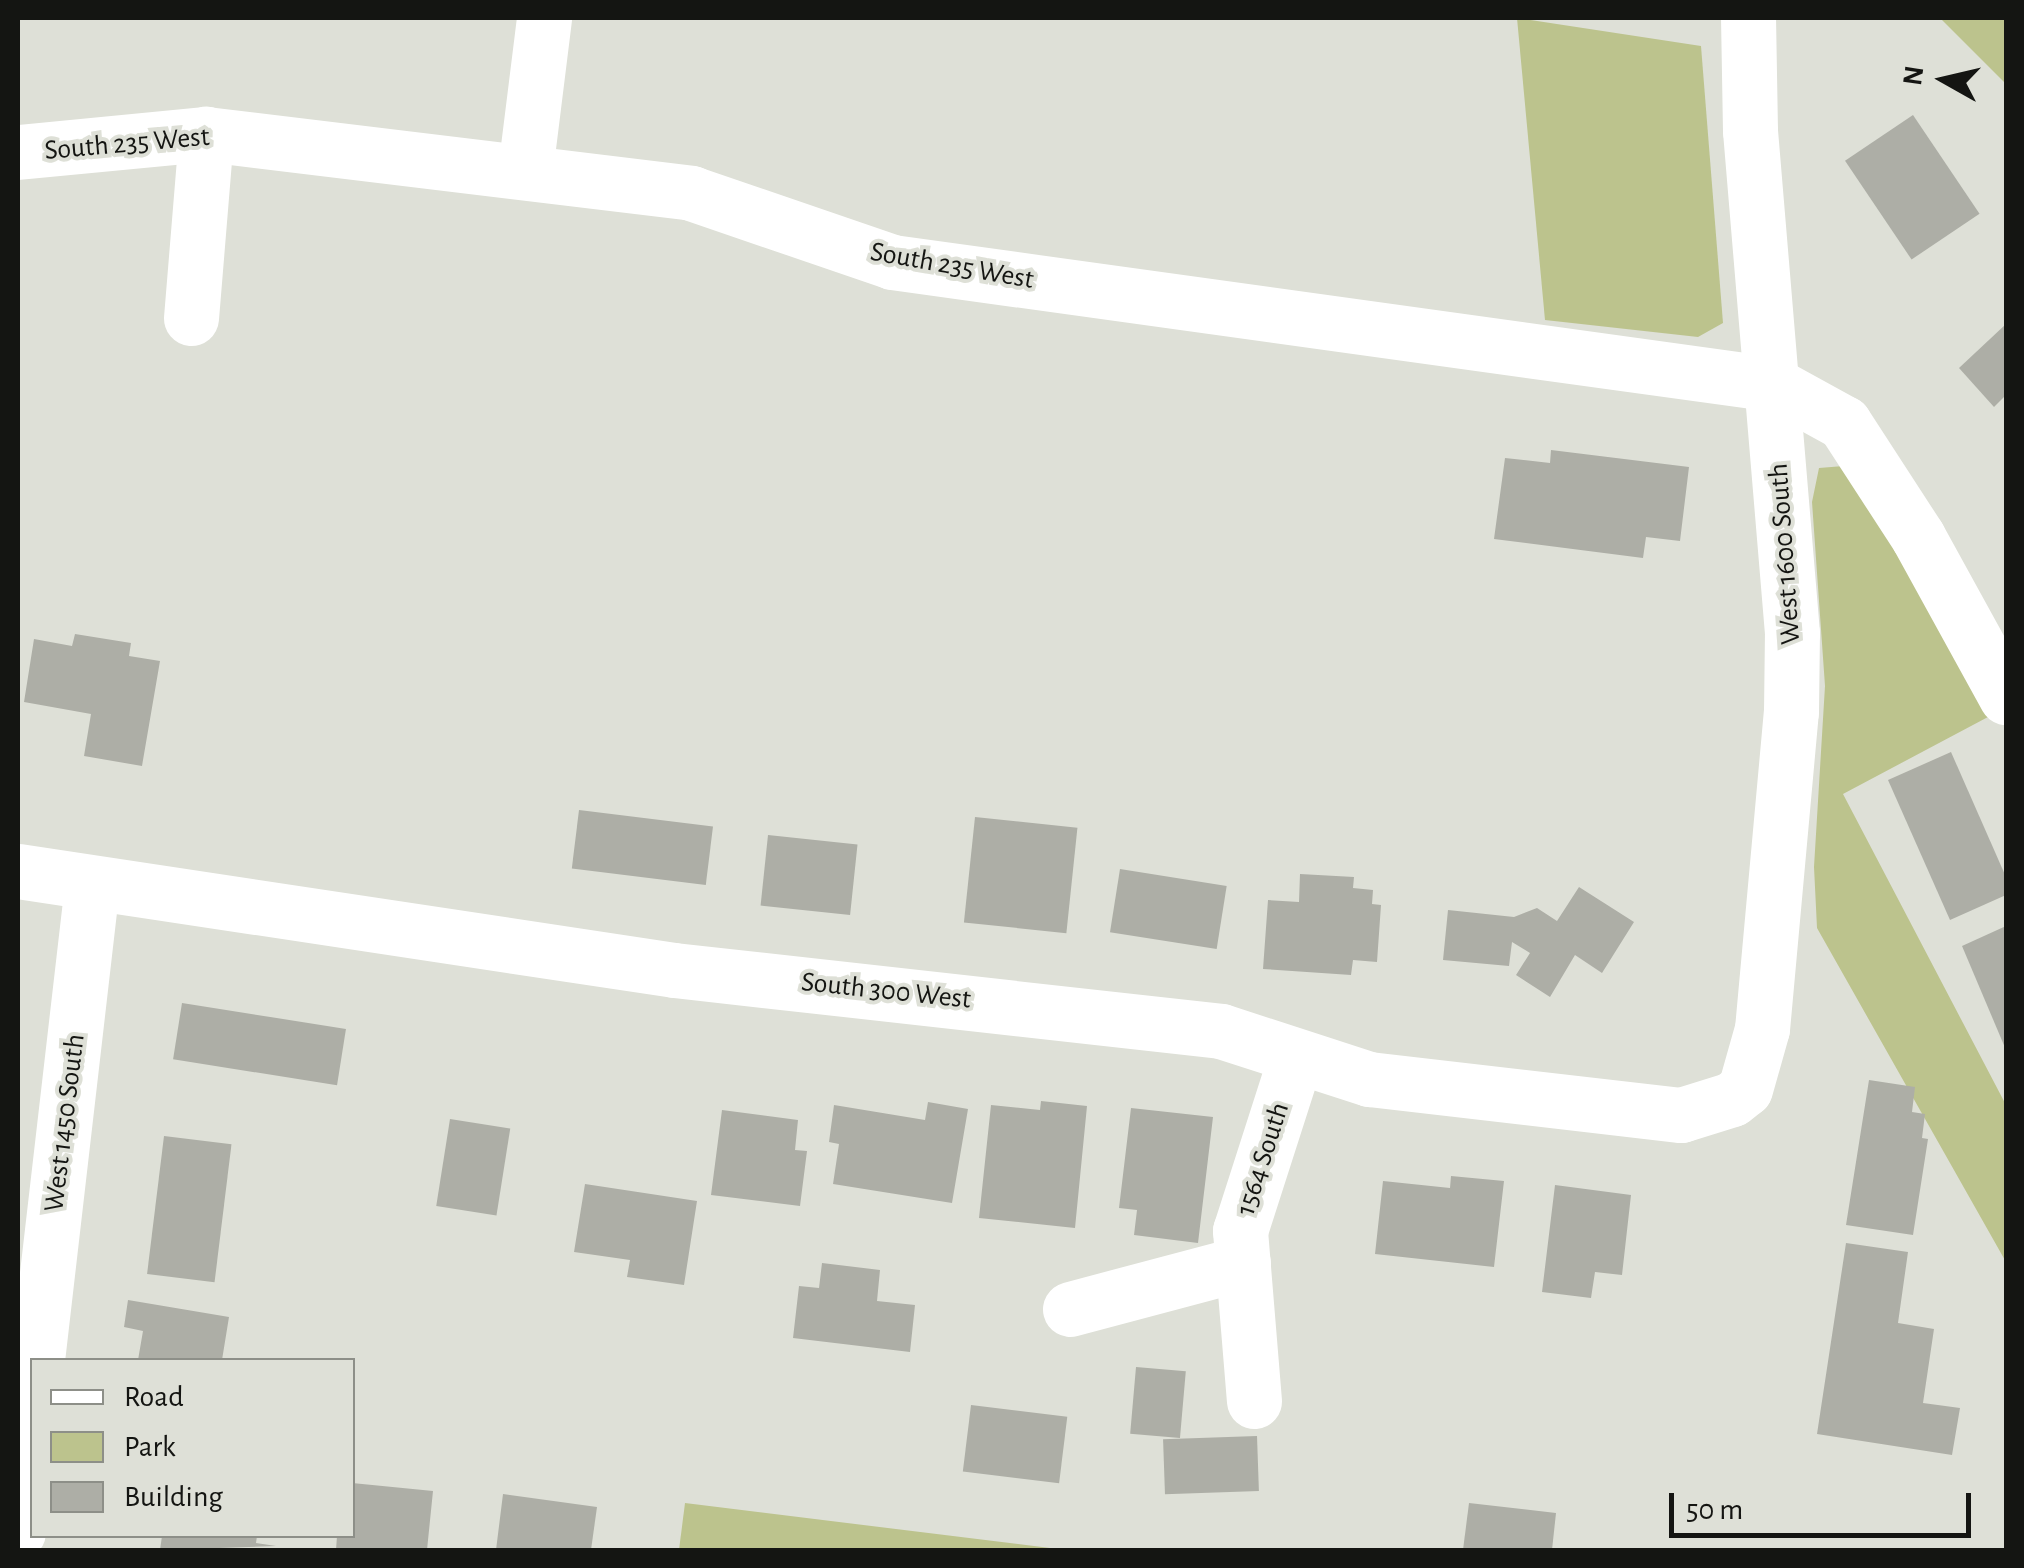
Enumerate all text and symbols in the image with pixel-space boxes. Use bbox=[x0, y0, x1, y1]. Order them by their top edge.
north arrow bbox=[1894, 30, 1994, 130]
text: N bbox=[1899, 64, 1930, 87]
street label: South 235 West bbox=[43, 120, 211, 168]
street label: South 235 West bbox=[868, 235, 1036, 297]
street label: West 1600 South bbox=[1762, 462, 1808, 646]
street label: South 300 West bbox=[799, 965, 973, 1017]
street label: West 1450 South bbox=[37, 1032, 93, 1214]
street label: 1564 South bbox=[1229, 1098, 1297, 1220]
legend bbox=[30, 1358, 355, 1538]
text: Road bbox=[124, 1382, 184, 1412]
text: Park bbox=[124, 1432, 176, 1462]
scale bar bbox=[1674, 1473, 1976, 1535]
text: Building bbox=[124, 1482, 223, 1512]
text: 50 m bbox=[1686, 1495, 1743, 1525]

